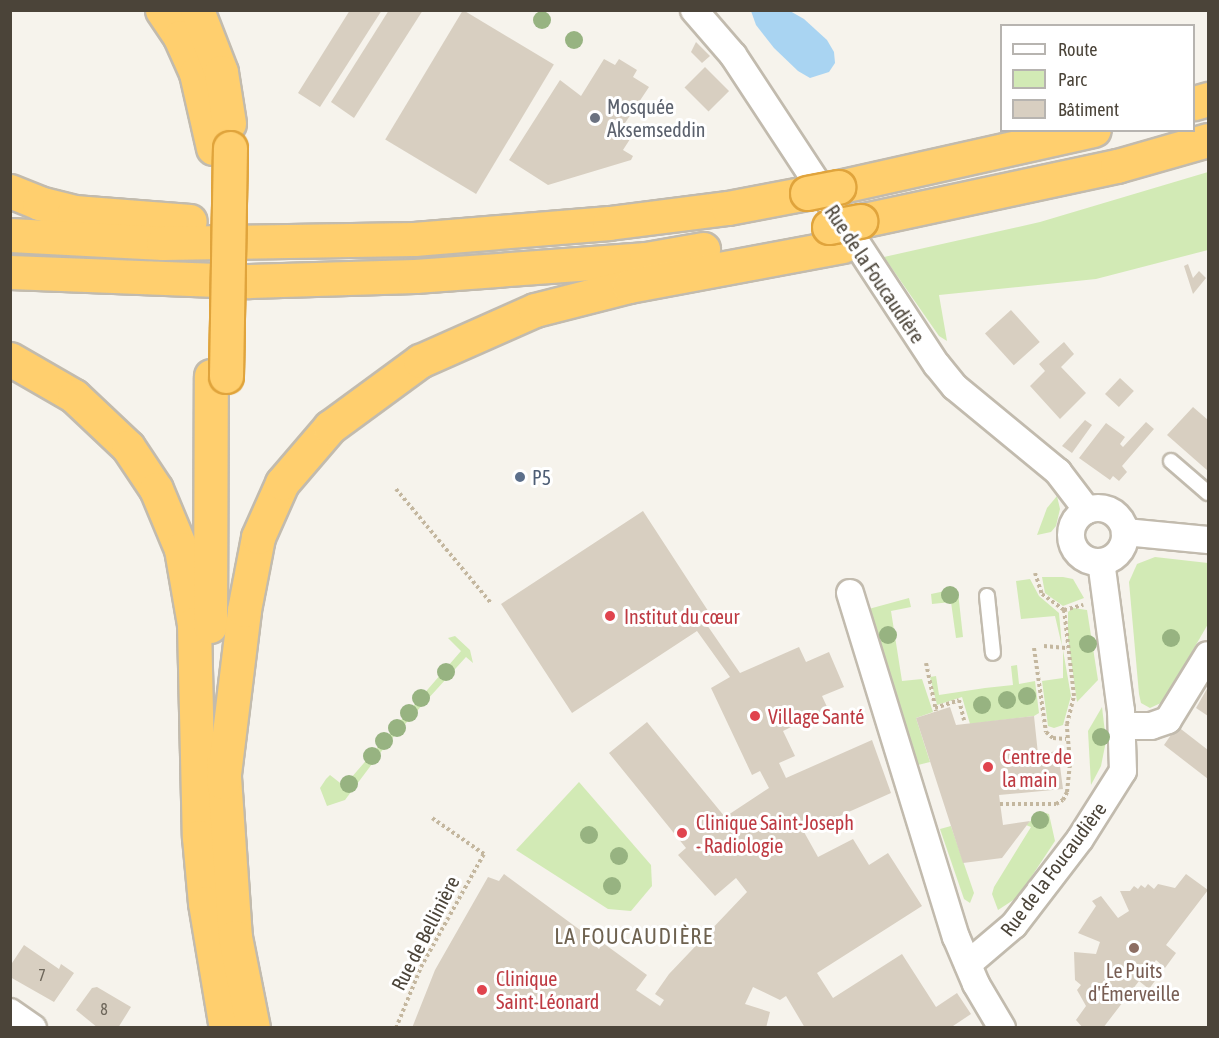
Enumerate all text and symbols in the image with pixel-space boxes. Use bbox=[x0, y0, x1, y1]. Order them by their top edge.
legend bbox=[1000, 24, 1195, 132]
text: Route bbox=[1058, 39, 1097, 60]
text: Parc bbox=[1058, 69, 1087, 90]
place label: Mosquée Aksemseddin bbox=[607, 94, 705, 141]
text: Bâtiment bbox=[1058, 99, 1119, 120]
marker: Mosquée Aksemseddin bbox=[588, 111, 602, 125]
street label: Rue de la Foucaudière bbox=[820, 200, 930, 348]
place label: P5 bbox=[532, 465, 551, 489]
marker: P5 bbox=[513, 470, 527, 484]
place label: Institut du cœur bbox=[624, 604, 739, 628]
marker: Institut du cœur bbox=[601, 607, 619, 625]
place label: Village Santé bbox=[768, 704, 864, 728]
marker: Village Santé bbox=[746, 707, 764, 725]
place label: Centre de la main bbox=[1002, 744, 1072, 791]
marker: Centre de la main bbox=[979, 758, 997, 776]
street label: Rue de la Foucaudière bbox=[995, 797, 1111, 941]
place label: Clinique Saint-Joseph - Radiologie bbox=[696, 810, 854, 857]
marker: Clinique Saint-Joseph - Radiologie bbox=[673, 824, 691, 842]
street label: Rue de Bellinière bbox=[386, 872, 464, 994]
district label: LA FOUCAUDIÈRE bbox=[554, 924, 714, 950]
marker: Le Puits d'Émerveille bbox=[1127, 941, 1141, 955]
place label: Le Puits d'Émerveille bbox=[1088, 958, 1180, 1005]
house number: 7 bbox=[38, 965, 46, 985]
place label: Clinique Saint-Léonard bbox=[496, 966, 599, 1013]
marker: Clinique Saint-Léonard bbox=[473, 981, 491, 999]
house number: 8 bbox=[100, 999, 108, 1019]

